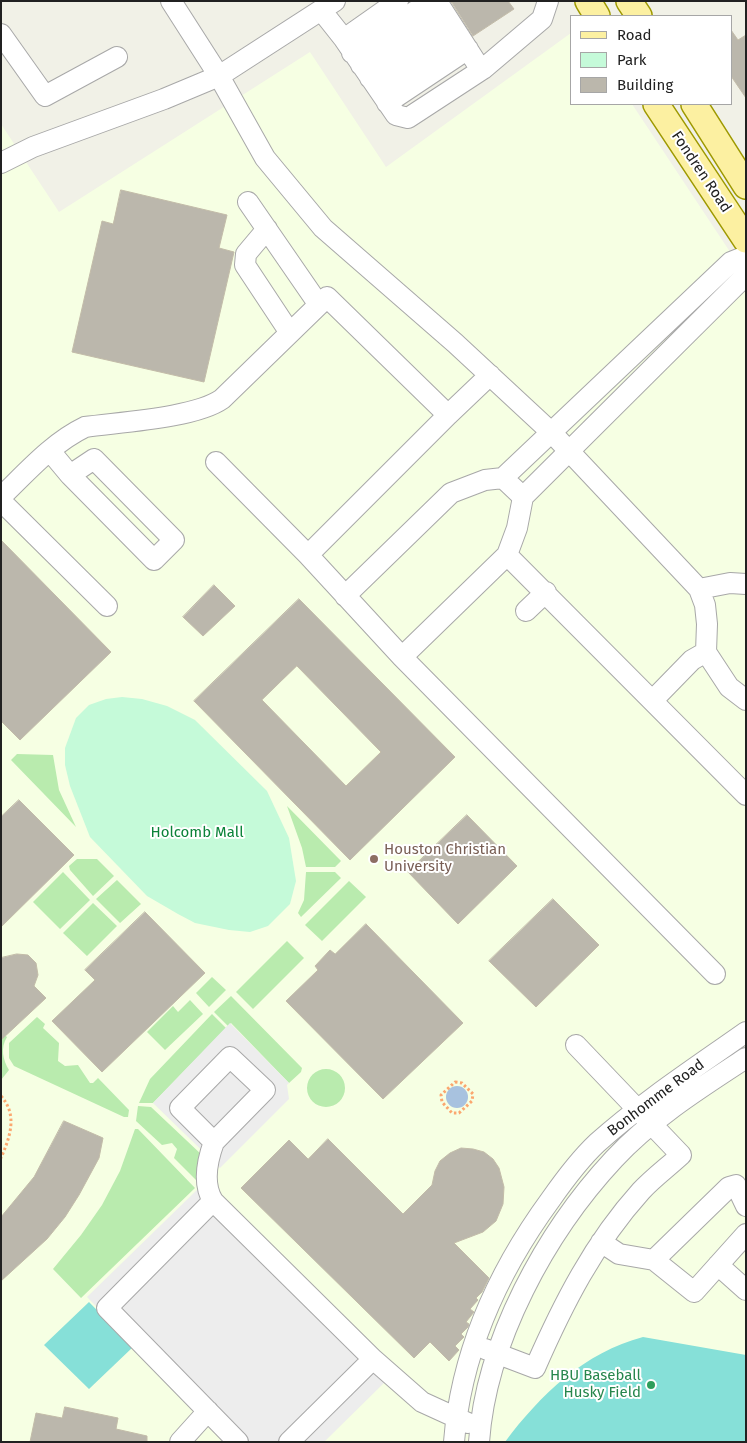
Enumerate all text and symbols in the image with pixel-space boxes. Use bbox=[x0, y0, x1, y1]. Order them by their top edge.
legend bbox=[570, 15, 732, 105]
text: Road bbox=[617, 26, 652, 44]
text: Park bbox=[617, 51, 647, 69]
text: Building bbox=[617, 76, 673, 94]
street label: Fondren Road bbox=[667, 128, 735, 216]
park label: Holcomb Mall bbox=[150, 824, 244, 842]
place label: Houston Christian University bbox=[384, 841, 506, 876]
marker: Houston Christian University bbox=[368, 853, 380, 865]
street label: Bonhomme Road bbox=[604, 1056, 708, 1140]
place label: HBU Baseball Husky Field bbox=[550, 1367, 641, 1402]
marker: HBU Baseball Husky Field bbox=[645, 1379, 657, 1391]

